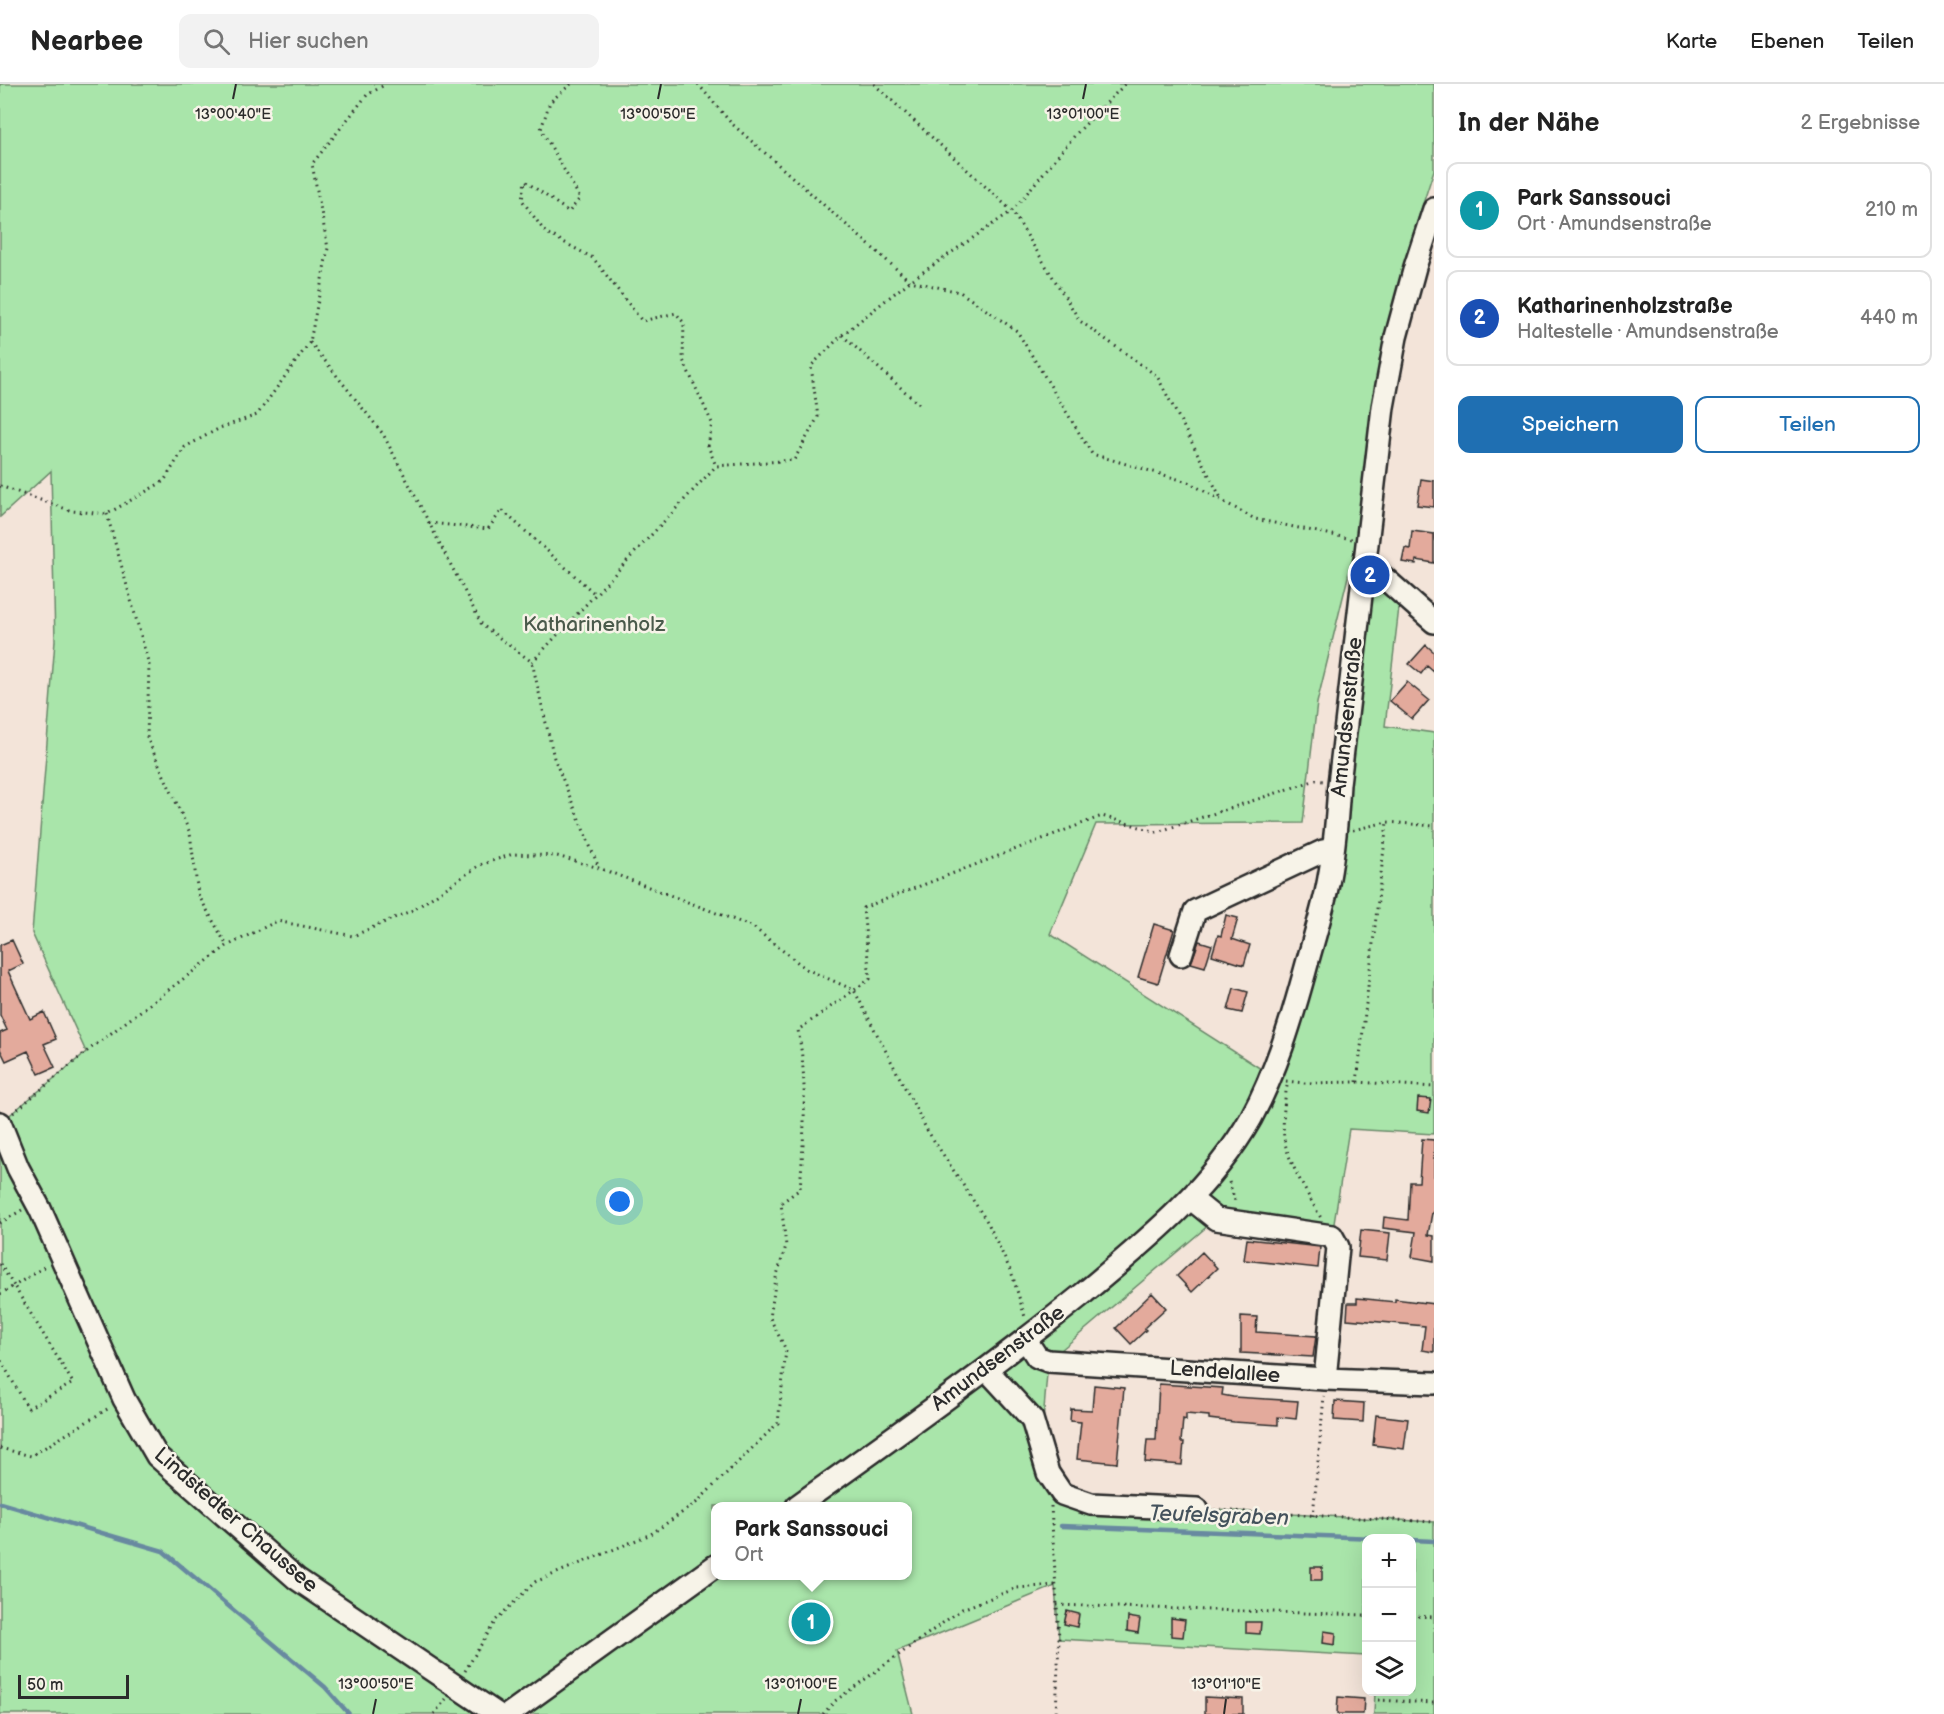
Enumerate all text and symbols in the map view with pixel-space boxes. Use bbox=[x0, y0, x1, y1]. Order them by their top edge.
search box bbox=[179, 14, 599, 68]
text: Nearbee bbox=[30, 25, 143, 58]
icon: search bbox=[200, 25, 233, 58]
text: Hier suchen bbox=[248, 28, 369, 55]
text: Karte bbox=[1666, 29, 1717, 54]
text: Ebenen bbox=[1750, 29, 1824, 54]
text: Teilen bbox=[1857, 29, 1914, 54]
text: 13°00'40"E bbox=[195, 105, 271, 124]
text: 13°00'50"E bbox=[620, 105, 696, 124]
text: 13°01'00"E bbox=[1047, 105, 1119, 124]
text: In der Nähe bbox=[1458, 108, 1600, 139]
text: 2 Ergebnisse bbox=[1800, 111, 1920, 135]
text: Park Sanssouci bbox=[1517, 185, 1671, 212]
text: 1 bbox=[1475, 198, 1484, 222]
text: 210 m bbox=[1865, 198, 1918, 222]
text: Ort · Amundsenstraße bbox=[1517, 212, 1712, 236]
text: Katharinenholzstraße bbox=[1517, 293, 1733, 320]
text: 2 bbox=[1474, 306, 1485, 330]
text: 440 m bbox=[1860, 306, 1918, 330]
text: Haltestelle · Amundsenstraße bbox=[1517, 320, 1779, 344]
button: Speichern bbox=[1458, 396, 1683, 453]
button: Teilen bbox=[1695, 396, 1920, 453]
pin: 2 bbox=[1350, 552, 1390, 598]
park label: Katharinenholz bbox=[523, 612, 666, 637]
street label: Amundsenstraße bbox=[1326, 636, 1368, 798]
your location bbox=[605, 1187, 634, 1216]
street label: Amundsenstraße bbox=[926, 1300, 1070, 1416]
street label: Lendelallee bbox=[1169, 1356, 1281, 1388]
street label: Lindstedter Chaussee bbox=[149, 1442, 323, 1598]
water label: Teufelsgraben bbox=[1149, 1500, 1289, 1532]
popup bbox=[711, 1502, 912, 1580]
text: Park Sanssouci bbox=[735, 1516, 888, 1543]
map controls bbox=[1362, 1534, 1416, 1696]
button: + bbox=[1362, 1534, 1416, 1588]
text: Ort bbox=[735, 1543, 763, 1567]
button: − bbox=[1362, 1588, 1416, 1642]
pin: 1 bbox=[792, 1600, 830, 1644]
button: layers bbox=[1362, 1642, 1416, 1696]
scale bar bbox=[18, 1672, 129, 1700]
text: 13°00'50"E bbox=[338, 1675, 414, 1694]
text: 13°01'00"E bbox=[765, 1675, 837, 1694]
text: 13°01'10"E bbox=[1191, 1675, 1261, 1694]
text: 50 m bbox=[27, 1676, 63, 1695]

